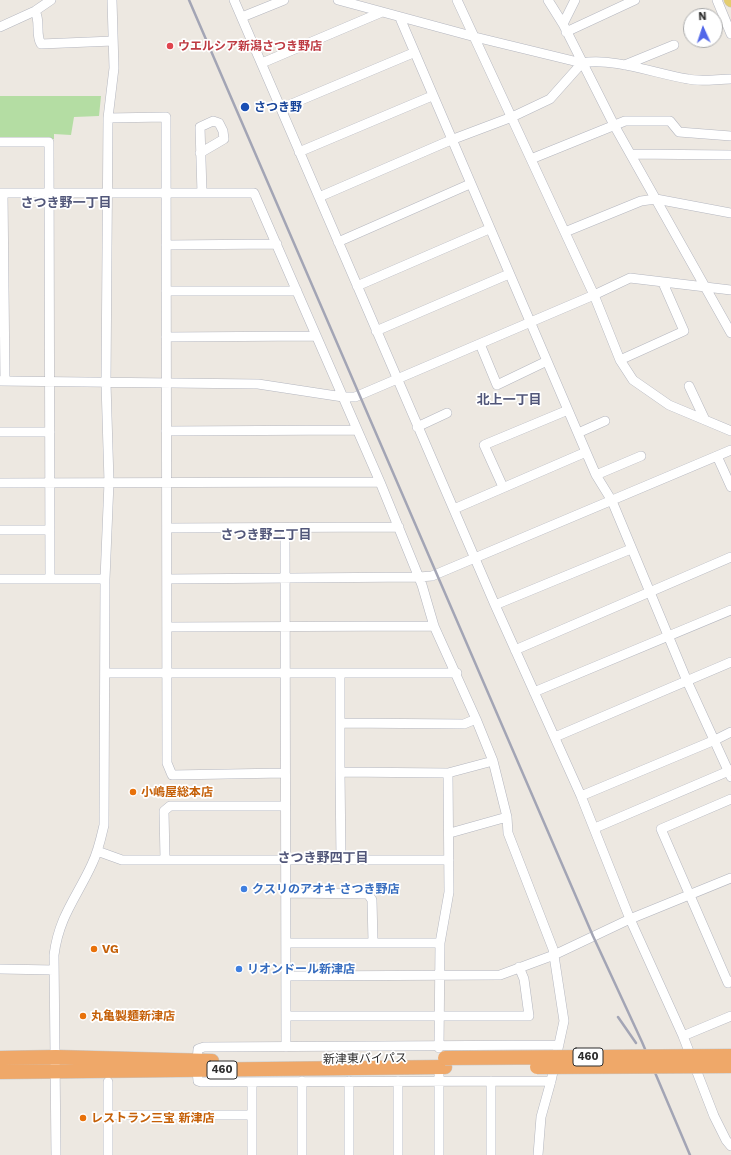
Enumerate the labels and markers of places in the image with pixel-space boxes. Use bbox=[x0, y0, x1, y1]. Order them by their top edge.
place label: ウエルシア新潟さつき野店 bbox=[178, 39, 322, 53]
marker: ウエルシア新潟さつき野店 bbox=[165, 41, 175, 51]
place label: さつき野 bbox=[254, 100, 302, 114]
marker: さつき野 bbox=[239, 101, 251, 113]
place label: 小嶋屋総本店 bbox=[141, 785, 213, 799]
marker: 小嶋屋総本店 bbox=[128, 787, 138, 797]
place label: クスリのアオキ さつき野店 bbox=[252, 882, 399, 896]
marker: クスリのアオキ さつき野店 bbox=[239, 884, 249, 894]
place label: VG bbox=[102, 942, 119, 956]
marker: VG bbox=[89, 944, 99, 954]
place label: リオンドール新津店 bbox=[247, 962, 355, 976]
marker: リオンドール新津店 bbox=[234, 964, 244, 974]
place label: 丸亀製麺新津店 bbox=[91, 1009, 175, 1023]
marker: 丸亀製麺新津店 bbox=[78, 1011, 88, 1021]
place label: レストラン三宝 新津店 bbox=[91, 1111, 214, 1125]
marker: レストラン三宝 新津店 bbox=[78, 1113, 88, 1123]

